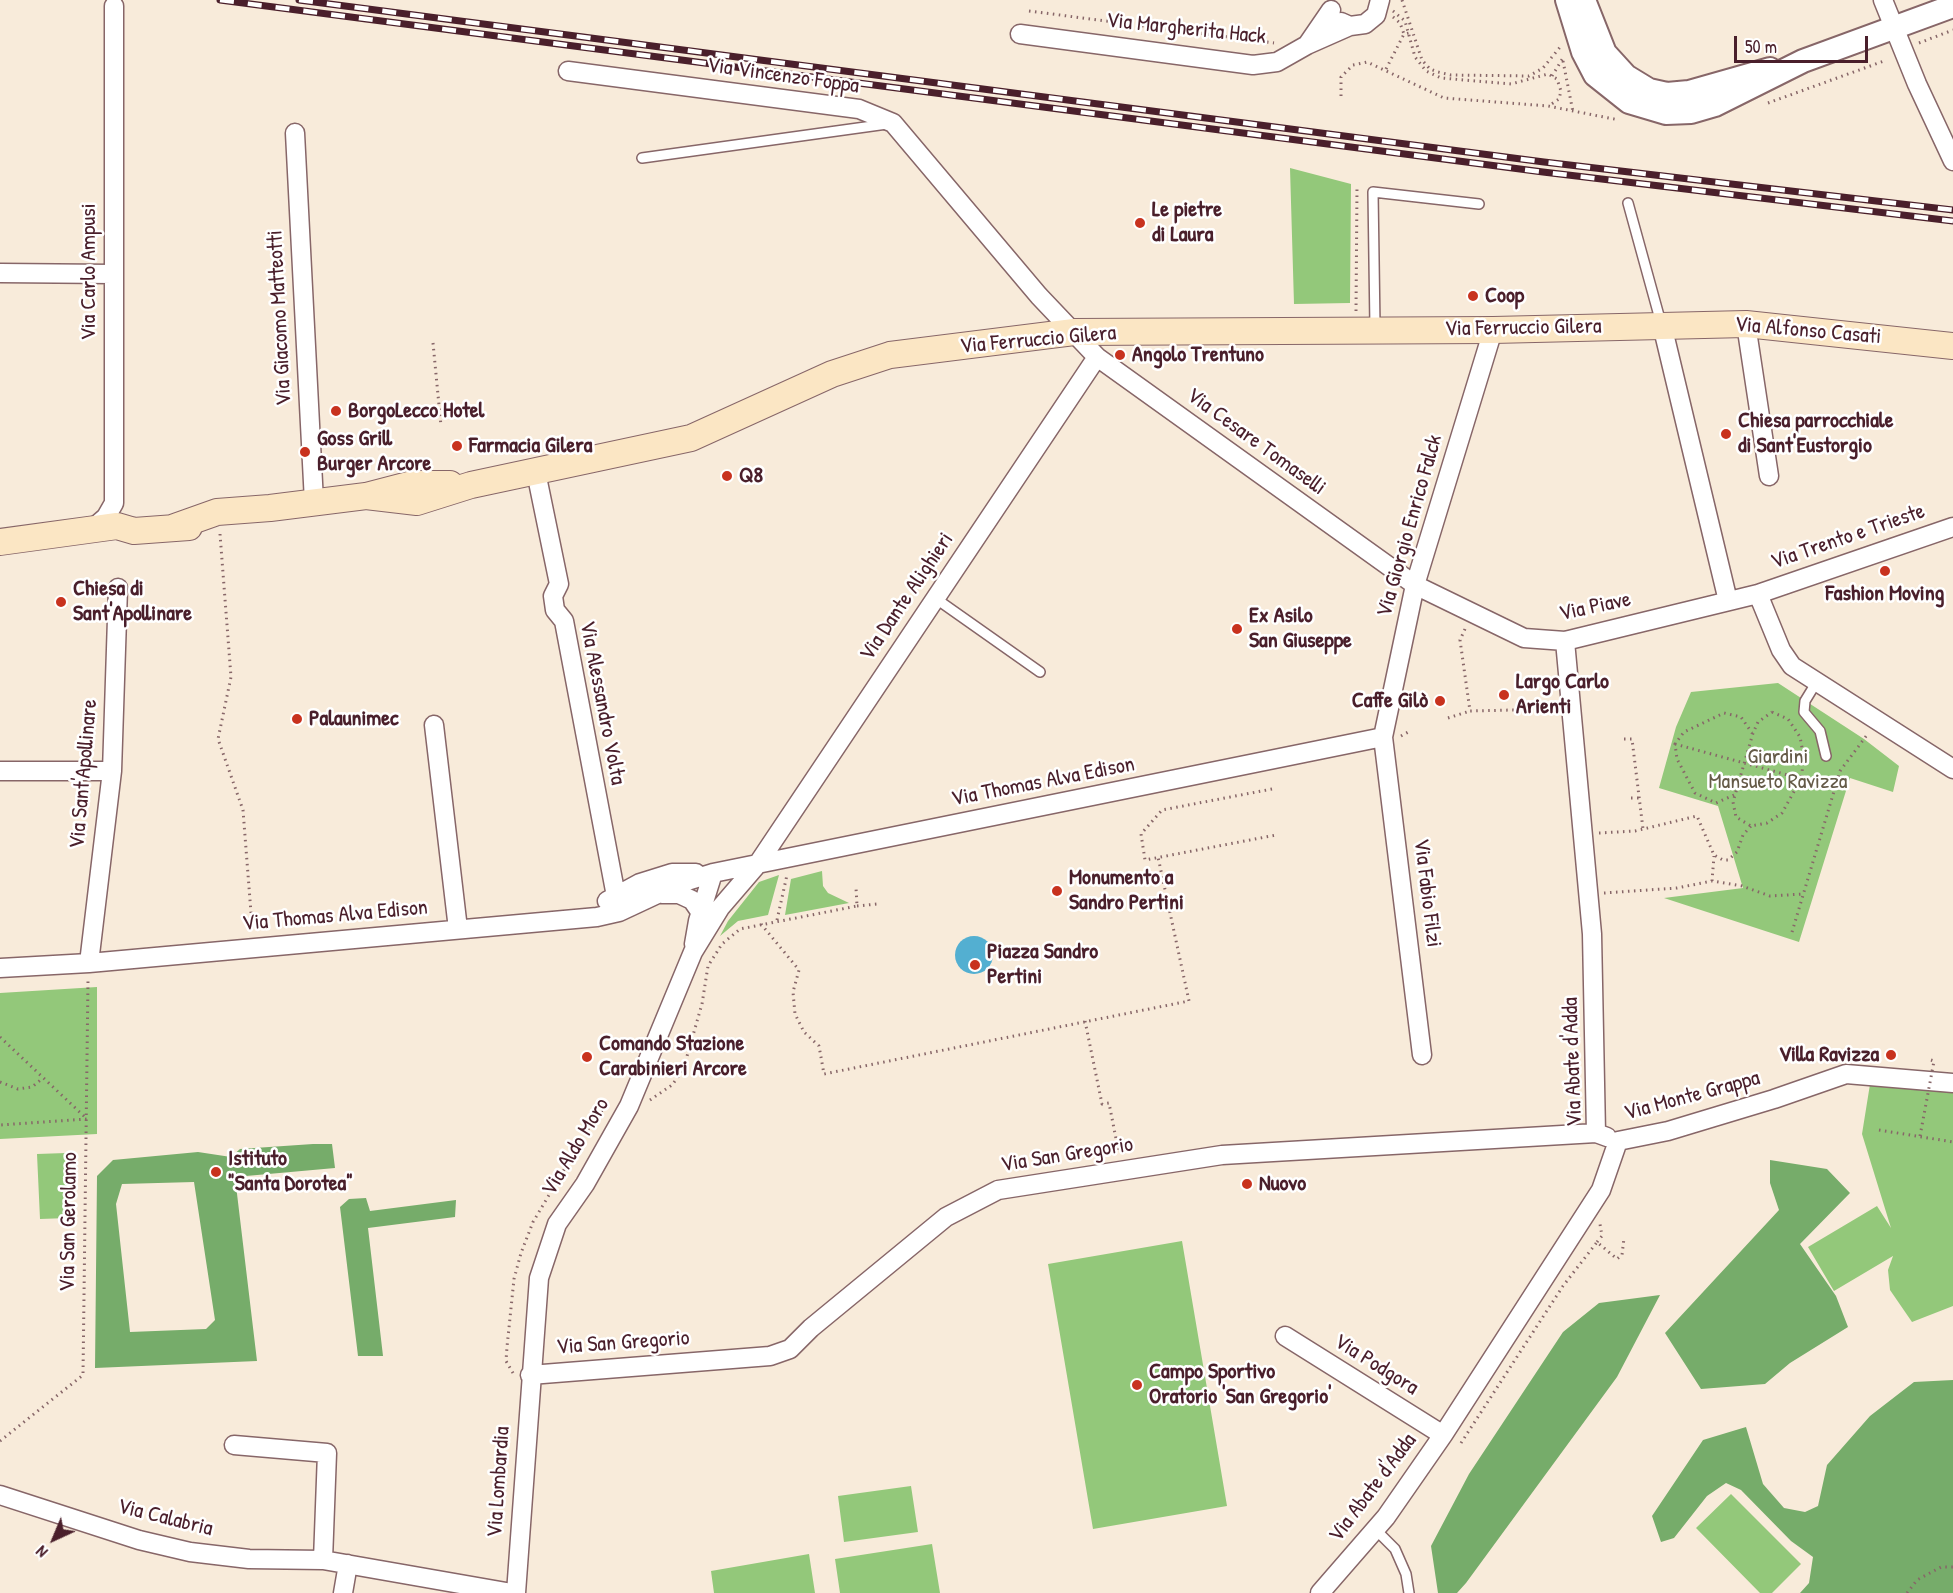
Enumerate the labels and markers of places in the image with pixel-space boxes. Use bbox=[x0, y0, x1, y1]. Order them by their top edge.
place label: Le pietre di Laura bbox=[1152, 197, 1222, 248]
marker: Le pietre di Laura bbox=[1133, 216, 1147, 230]
place label: Coop bbox=[1485, 283, 1524, 309]
marker: Coop bbox=[1466, 289, 1480, 303]
place label: Angolo Trentuno bbox=[1132, 342, 1264, 368]
marker: Angolo Trentuno bbox=[1113, 348, 1127, 362]
place label: BorgoLecco Hotel bbox=[348, 398, 484, 424]
marker: BorgoLecco Hotel bbox=[329, 404, 343, 418]
place label: Chiesa parrocchiale di Sant'Eustorgio bbox=[1738, 408, 1893, 460]
place label: Goss Grill Burger Arcore bbox=[317, 426, 431, 478]
marker: Chiesa parrocchiale di Sant'Eustorgio bbox=[1719, 427, 1733, 441]
place label: Farmacia Gilera bbox=[469, 433, 592, 459]
marker: Farmacia Gilera bbox=[450, 439, 464, 453]
marker: Goss Grill Burger Arcore bbox=[298, 445, 312, 459]
place label: Q8 bbox=[739, 463, 763, 489]
marker: Q8 bbox=[720, 469, 734, 483]
marker: Fashion Moving bbox=[1878, 564, 1892, 578]
place label: Chiesa di Sant'Apollinare bbox=[73, 576, 192, 628]
place label: Fashion Moving bbox=[1826, 581, 1944, 607]
marker: Chiesa di Sant'Apollinare bbox=[54, 595, 68, 609]
place label: Ex Asilo San Giuseppe bbox=[1249, 603, 1352, 654]
marker: Ex Asilo San Giuseppe bbox=[1230, 622, 1244, 636]
place label: Largo Carlo Arienti bbox=[1516, 669, 1609, 720]
place label: Caffe Gilò bbox=[1352, 688, 1428, 714]
marker: Largo Carlo Arienti bbox=[1497, 688, 1511, 702]
marker: Caffe Gilò bbox=[1433, 694, 1447, 708]
place label: Palaunimec bbox=[309, 706, 399, 732]
marker: Palaunimec bbox=[290, 712, 304, 726]
place label: Monumento a Sandro Pertini bbox=[1069, 865, 1184, 916]
marker: Monumento a Sandro Pertini bbox=[1050, 884, 1064, 898]
place label: Piazza Sandro Pertini bbox=[987, 939, 1098, 990]
marker: Piazza Sandro Pertini bbox=[968, 958, 982, 972]
place label: Comando Stazione Carabinieri Arcore bbox=[599, 1031, 747, 1082]
place label: Villa Ravizza bbox=[1779, 1042, 1879, 1068]
marker: Villa Ravizza bbox=[1884, 1048, 1898, 1062]
marker: Comando Stazione Carabinieri Arcore bbox=[580, 1050, 594, 1064]
place label: Istituto "Santa Dorotea" bbox=[228, 1146, 353, 1198]
marker: Istituto "Santa Dorotea" bbox=[209, 1165, 223, 1179]
place label: Nuovo bbox=[1259, 1171, 1306, 1197]
marker: Nuovo bbox=[1240, 1177, 1254, 1191]
place label: Campo Sportivo Oratorio 'San Gregorio' bbox=[1149, 1359, 1332, 1410]
marker: Campo Sportivo Oratorio 'San Gregorio' bbox=[1130, 1378, 1144, 1392]

